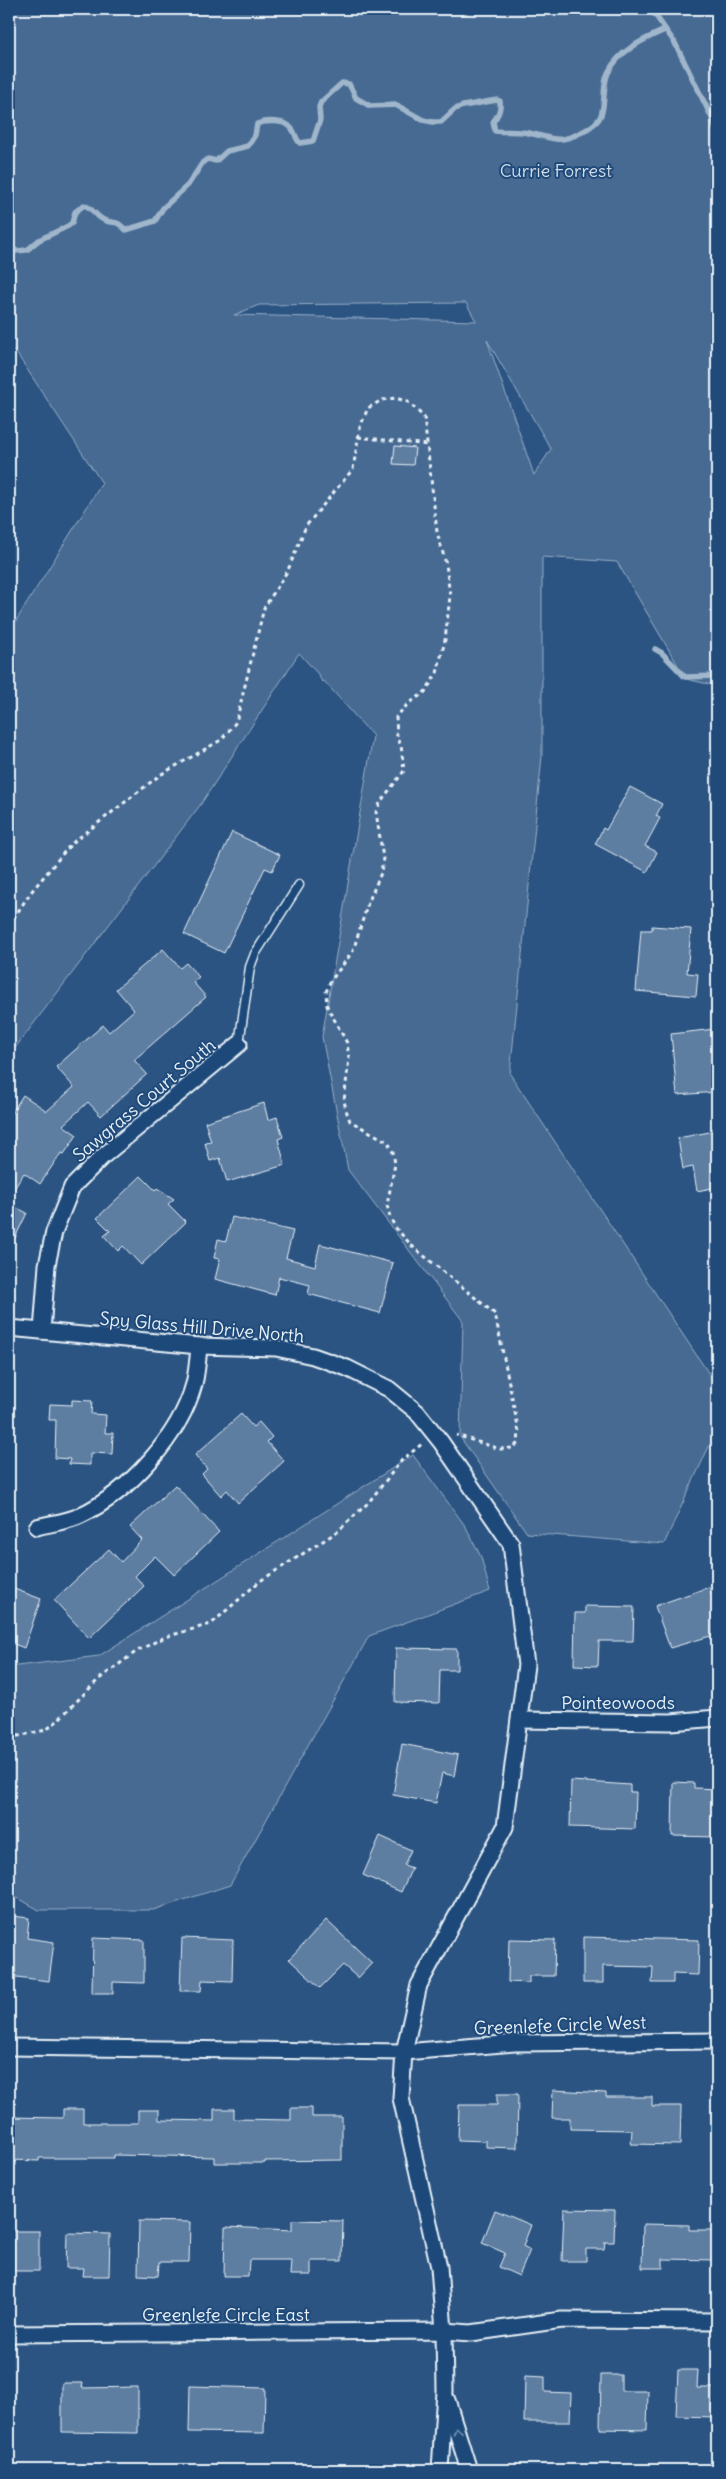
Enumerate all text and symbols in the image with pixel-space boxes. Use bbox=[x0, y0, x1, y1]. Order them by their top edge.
park label: Currie Forrest bbox=[500, 159, 612, 182]
street label: Sawgrass Court South bbox=[68, 1033, 220, 1167]
street label: Spy Glass Hill Drive North bbox=[99, 1307, 305, 1347]
street label: Pointeowoods bbox=[561, 1691, 675, 1714]
street label: Greenlefe Circle West bbox=[473, 2010, 647, 2040]
street label: Greenlefe Circle East bbox=[142, 2303, 310, 2326]
one-way arrow bbox=[453, 2427, 463, 2435]

